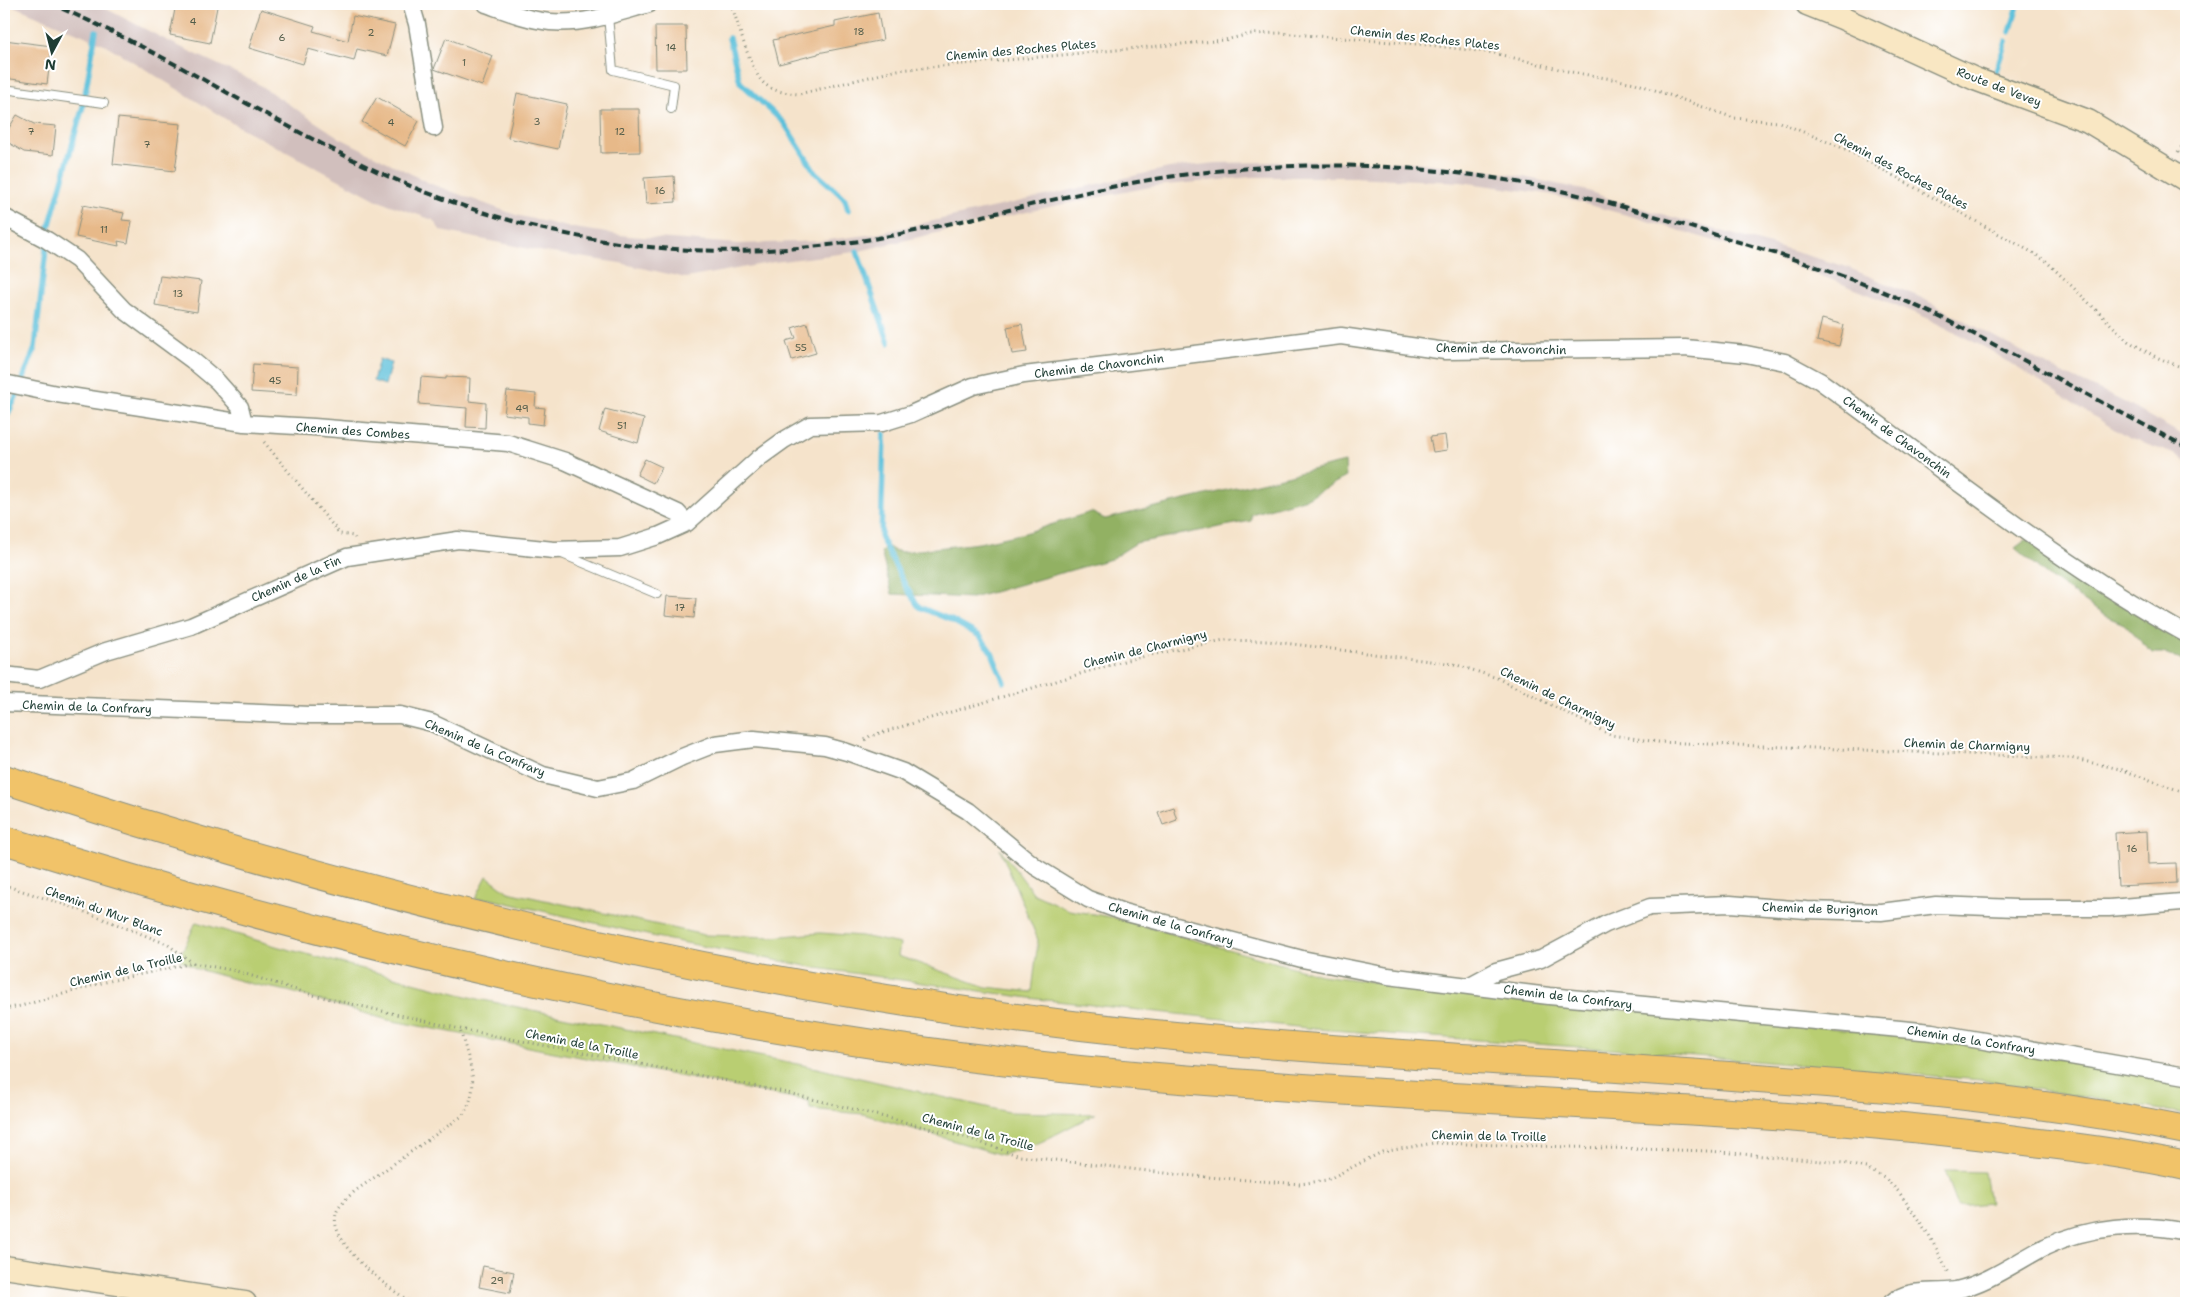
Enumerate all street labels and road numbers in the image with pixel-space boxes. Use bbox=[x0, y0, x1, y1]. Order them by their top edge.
street label: Chemin des Roches Plates bbox=[1349, 22, 1501, 54]
street label: Chemin des Roches Plates bbox=[945, 35, 1097, 65]
street label: Route de Vevey bbox=[1954, 63, 2044, 111]
street label: Chemin des Roches Plates bbox=[1831, 129, 1971, 213]
street label: Chemin de Chavonchin bbox=[1436, 340, 1566, 358]
street label: Chemin de Chavonchin bbox=[1033, 350, 1165, 382]
street label: Chemin de Chavonchin bbox=[1839, 392, 1955, 482]
street label: Chemin des Combes bbox=[295, 419, 411, 443]
street label: Chemin de la Fin bbox=[249, 552, 343, 606]
street label: Chemin de Charmigny bbox=[1082, 626, 1208, 672]
street label: Chemin de Charmigny bbox=[1498, 663, 1618, 733]
street label: Chemin de la Confrary bbox=[22, 697, 152, 717]
street label: Chemin de la Confrary bbox=[422, 715, 548, 781]
street label: Chemin de Charmigny bbox=[1903, 735, 2031, 755]
street label: Chemin du Mur Blanc bbox=[43, 882, 165, 940]
street label: Chemin de la Confrary bbox=[1106, 898, 1236, 950]
street label: Chemin de Burignon bbox=[1762, 899, 1878, 919]
street label: Chemin de la Troille bbox=[68, 949, 184, 991]
street label: Chemin de la Confrary bbox=[1503, 981, 1634, 1013]
street label: Chemin de la Confrary bbox=[1906, 1022, 2036, 1058]
street label: Chemin de la Troille bbox=[524, 1025, 640, 1063]
street label: Chemin de la Troille bbox=[920, 1109, 1036, 1155]
street label: Chemin de la Troille bbox=[1431, 1127, 1547, 1145]

